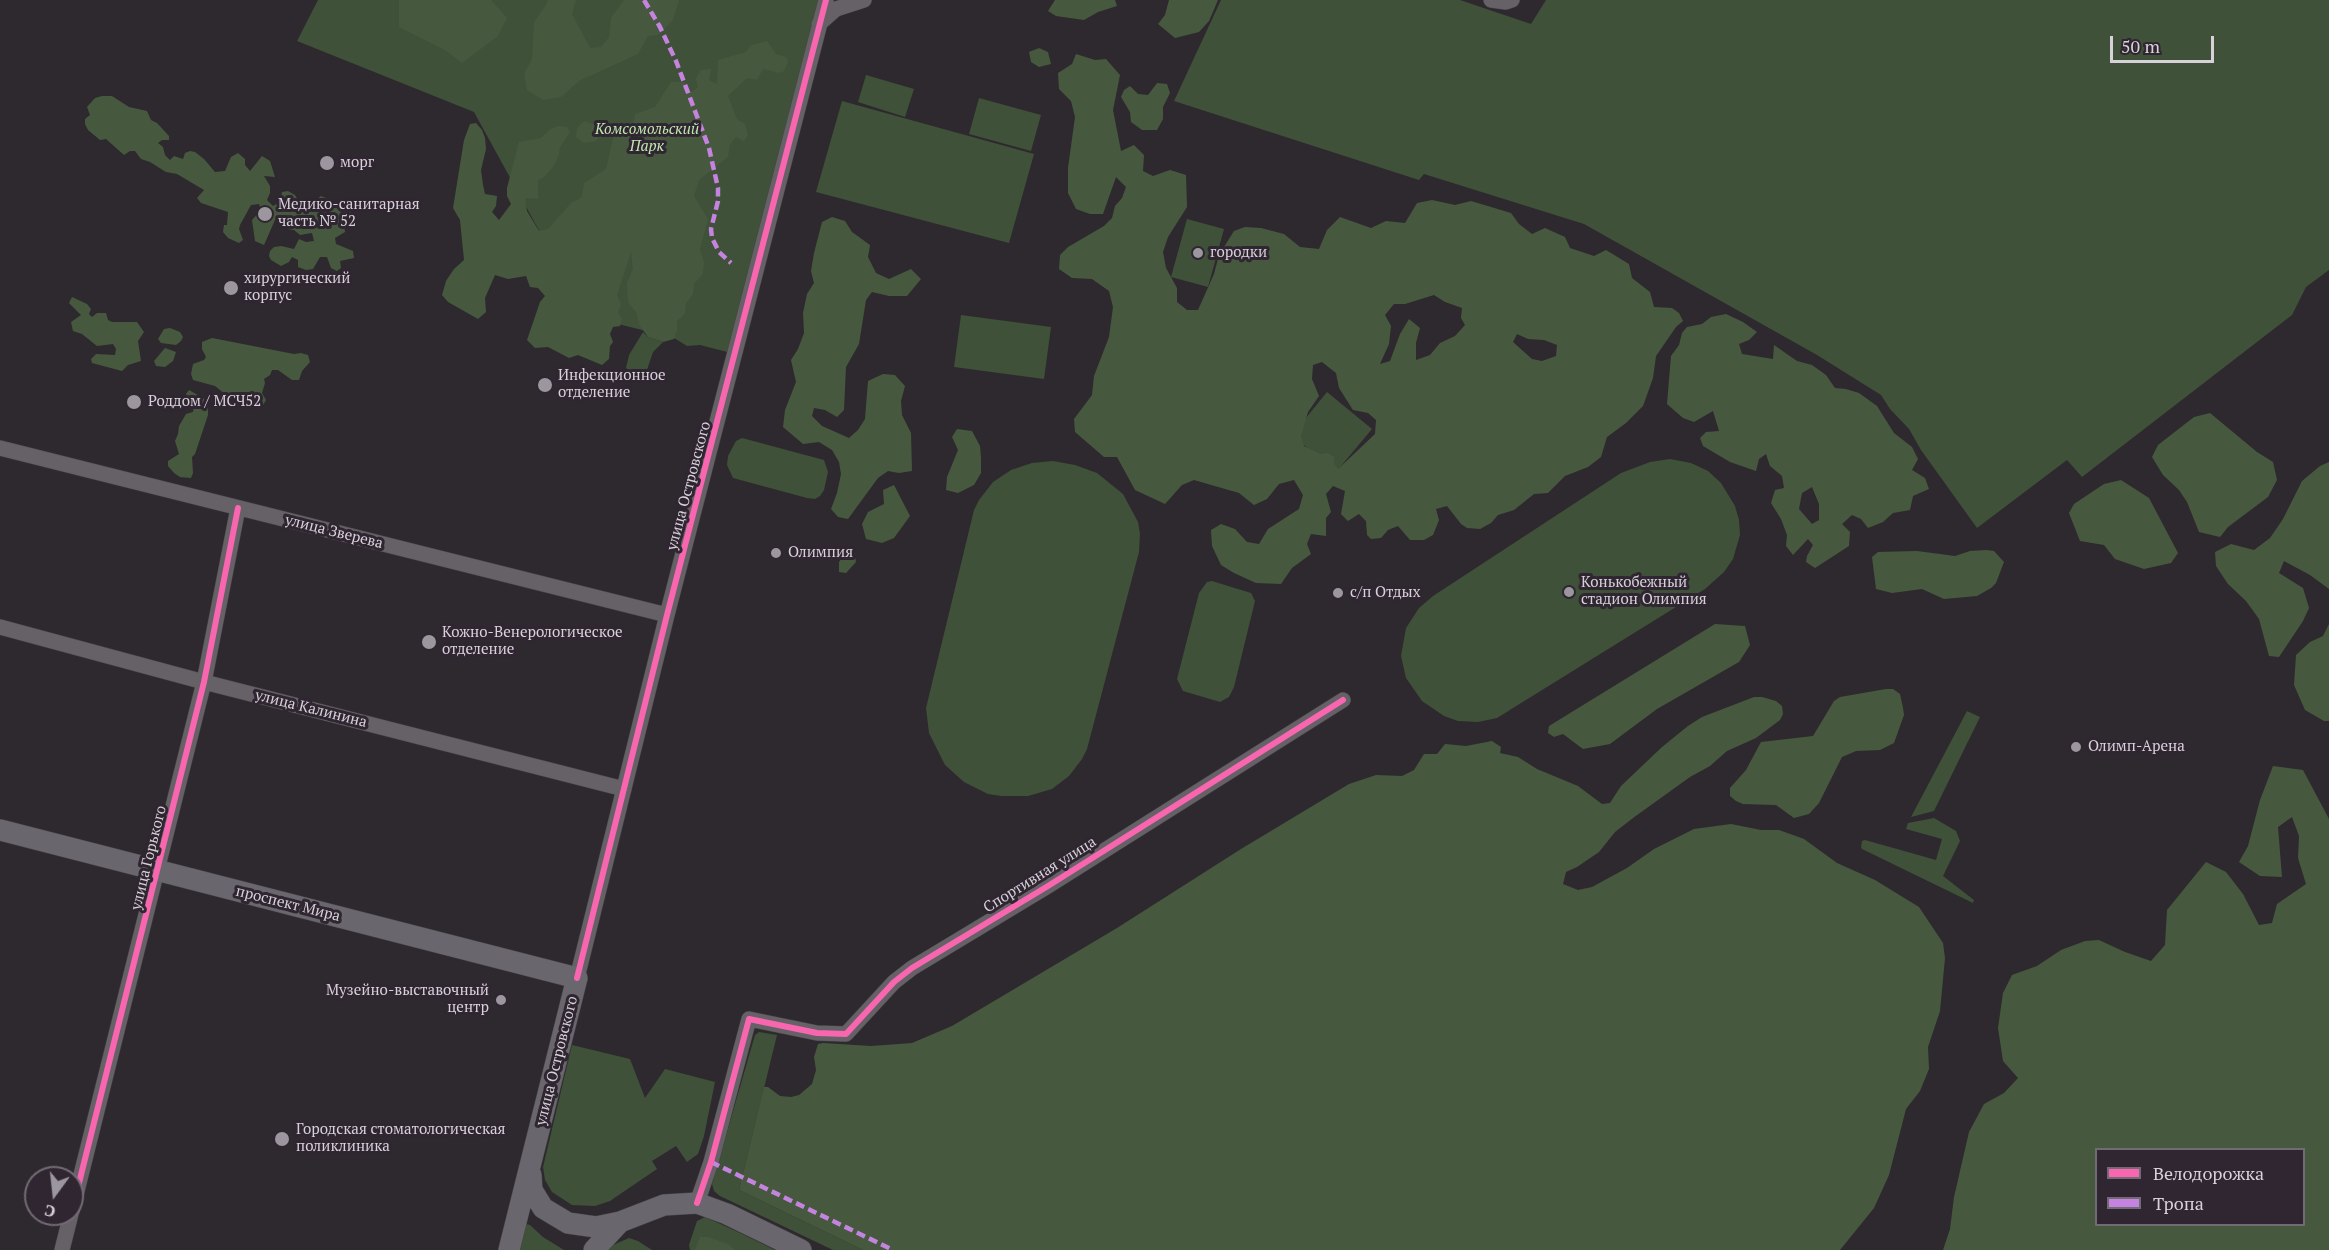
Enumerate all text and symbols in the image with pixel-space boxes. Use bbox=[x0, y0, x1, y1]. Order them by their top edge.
scale bar bbox=[2113, 24, 2216, 62]
text: 50 m bbox=[2121, 34, 2160, 58]
park label: Комсомольский Парк bbox=[595, 121, 699, 156]
marker: морг bbox=[318, 154, 336, 172]
place label: морг bbox=[340, 154, 374, 172]
place label: Медико-санитарная часть № 52 bbox=[278, 196, 420, 231]
marker: Медико-санитарная часть № 52 bbox=[256, 205, 274, 223]
place label: городки bbox=[1210, 244, 1267, 262]
marker: городки bbox=[1191, 246, 1205, 260]
place label: хирургический корпус bbox=[244, 270, 350, 305]
marker: хирургический корпус bbox=[222, 279, 240, 297]
place label: Инфекционное отделение bbox=[558, 367, 666, 402]
marker: Инфекционное отделение bbox=[536, 376, 554, 394]
marker: Роддом / МСЧ52 bbox=[125, 393, 143, 411]
place label: Роддом / МСЧ52 bbox=[148, 393, 261, 411]
street label: улица Островского bbox=[663, 419, 715, 553]
street label: улица Зверева bbox=[283, 511, 385, 553]
place label: Олимпия bbox=[788, 544, 853, 562]
marker: Олимпия bbox=[769, 546, 783, 560]
place label: Конькобежный стадион Олимпия bbox=[1581, 574, 1707, 609]
place label: с/п Отдых bbox=[1350, 584, 1421, 602]
marker: Конькобежный стадион Олимпия bbox=[1562, 585, 1576, 599]
marker: с/п Отдых bbox=[1331, 586, 1345, 600]
place label: Кожно-Венерологическое отделение bbox=[442, 624, 623, 659]
marker: Кожно-Венерологическое отделение bbox=[420, 633, 438, 651]
street label: улица Калинина bbox=[253, 686, 369, 732]
place label: Олимп-Арена bbox=[2088, 738, 2185, 756]
marker: Олимп-Арена bbox=[2069, 740, 2083, 754]
street label: улица Горького bbox=[127, 804, 171, 912]
street label: Спортивная улица bbox=[980, 833, 1100, 917]
street label: проспект Мира bbox=[234, 882, 342, 926]
place label: Музейно-выставочный центр bbox=[326, 982, 489, 1017]
marker: Музейно-выставочный центр bbox=[494, 993, 508, 1007]
street label: улица Островского bbox=[532, 994, 582, 1128]
place label: Городская стоматологическая поликлиника bbox=[296, 1121, 506, 1156]
marker: Городская стоматологическая поликлиника bbox=[273, 1130, 291, 1148]
legend bbox=[2095, 1148, 2305, 1226]
text: Велодорожка bbox=[2153, 1161, 2264, 1185]
north arrow bbox=[24, 1166, 84, 1226]
text: Тропа bbox=[2153, 1191, 2204, 1215]
text: С bbox=[42, 1199, 58, 1223]

